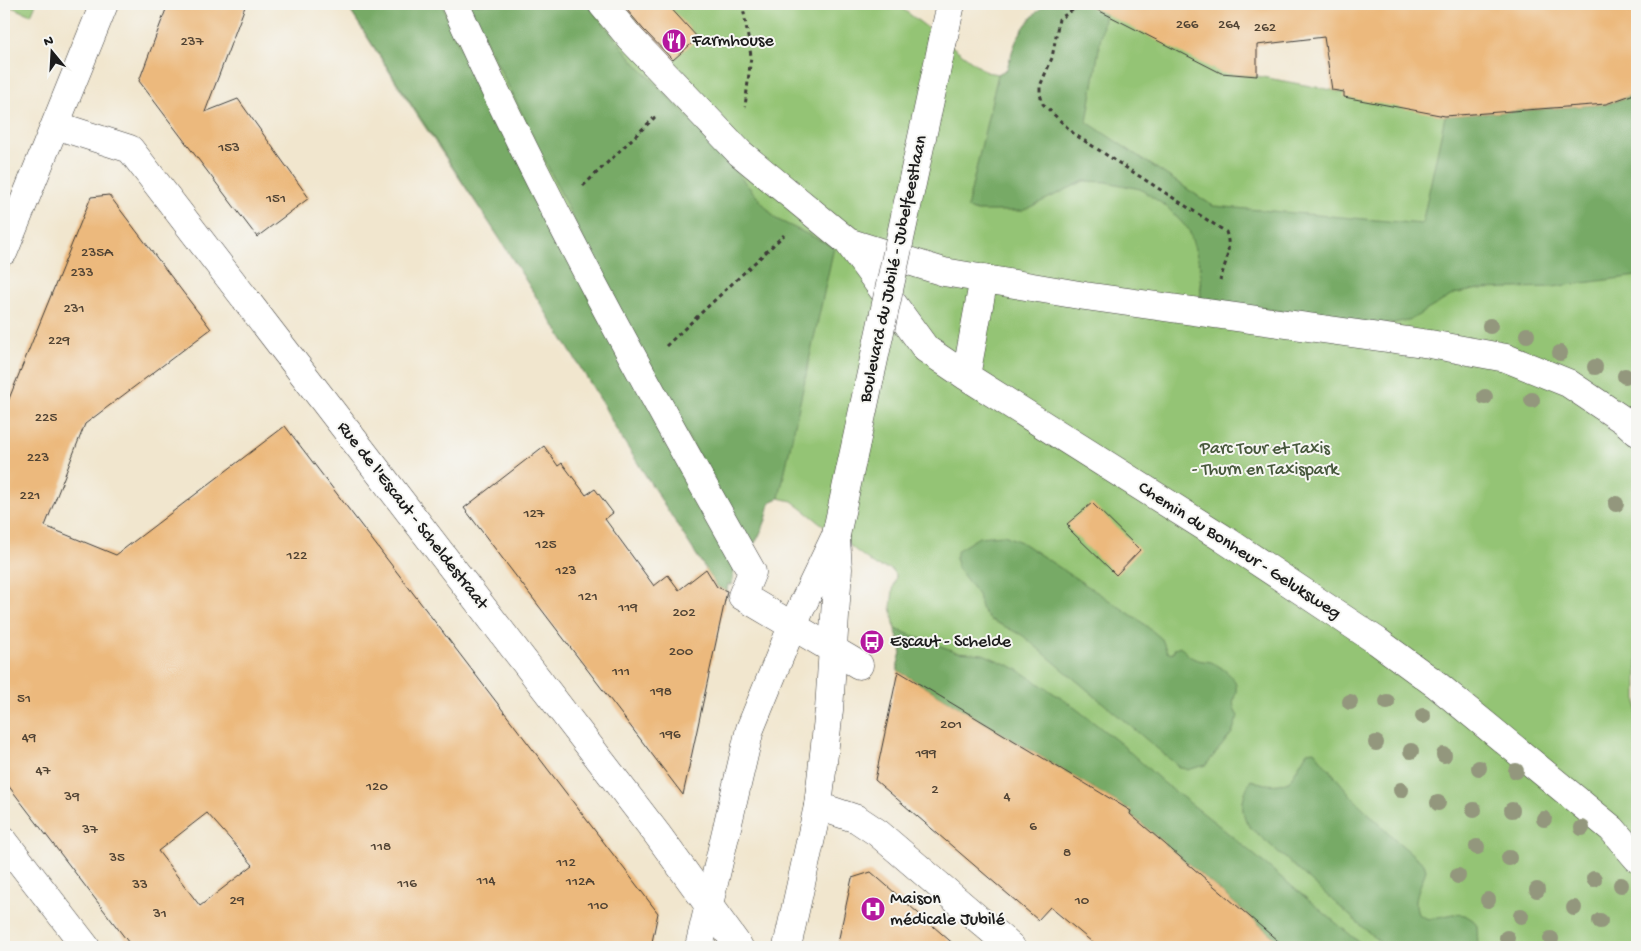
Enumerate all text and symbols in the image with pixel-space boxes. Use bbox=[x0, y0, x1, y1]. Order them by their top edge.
house number: 266 bbox=[1176, 16, 1199, 34]
house number: 264 bbox=[1218, 16, 1240, 34]
house number: 262 bbox=[1254, 19, 1276, 37]
north arrow bbox=[28, 28, 78, 78]
restaurant icon: Farmhouse bbox=[661, 28, 687, 54]
place label: Farmhouse bbox=[691, 31, 774, 52]
text: N bbox=[42, 33, 56, 52]
house number: 237 bbox=[181, 33, 205, 51]
street label: Boulevard du Jubilé - Jubelfeestlaan bbox=[855, 133, 933, 406]
house number: 153 bbox=[217, 139, 240, 157]
house number: 151 bbox=[265, 190, 286, 208]
house number: 235A bbox=[81, 244, 114, 262]
house number: 233 bbox=[71, 264, 94, 282]
house number: 231 bbox=[63, 300, 85, 318]
house number: 229 bbox=[48, 332, 71, 350]
house number: 225 bbox=[35, 409, 57, 427]
street label: Rue de l'Escaut - Scheldestraat bbox=[332, 418, 493, 616]
park label: Parc Tour et Taxis - Thurn en Taxispark bbox=[1192, 439, 1340, 481]
house number: 223 bbox=[27, 449, 49, 467]
street label: Chemin du Bonheur - Geluksweg bbox=[1134, 477, 1344, 625]
house number: 221 bbox=[20, 487, 40, 505]
house number: 127 bbox=[522, 505, 546, 523]
house number: 125 bbox=[534, 536, 557, 554]
house number: 122 bbox=[286, 547, 307, 565]
house number: 123 bbox=[554, 562, 577, 580]
house number: 121 bbox=[577, 588, 598, 606]
house number: 119 bbox=[617, 599, 638, 617]
house number: 202 bbox=[672, 604, 696, 622]
bus stop icon: Escaut - Schelde bbox=[859, 629, 885, 655]
place label: Escaut - Schelde bbox=[890, 632, 1012, 653]
house number: 200 bbox=[669, 643, 694, 661]
house number: 111 bbox=[611, 663, 630, 681]
house number: 198 bbox=[649, 683, 672, 701]
house number: 51 bbox=[17, 690, 31, 708]
house number: 201 bbox=[940, 716, 962, 734]
house number: 196 bbox=[658, 726, 681, 744]
house number: 49 bbox=[22, 729, 37, 747]
house number: 199 bbox=[914, 745, 937, 763]
house number: 47 bbox=[36, 762, 52, 780]
house number: 120 bbox=[365, 778, 388, 796]
house number: 2 bbox=[931, 781, 939, 799]
house number: 39 bbox=[63, 788, 80, 806]
house number: 4 bbox=[1003, 788, 1011, 806]
house number: 6 bbox=[1029, 818, 1037, 836]
house number: 37 bbox=[81, 821, 99, 839]
house number: 118 bbox=[370, 838, 391, 856]
house number: 8 bbox=[1063, 844, 1071, 862]
house number: 35 bbox=[108, 849, 125, 867]
house number: 112 bbox=[555, 854, 576, 872]
house number: 114 bbox=[475, 872, 496, 890]
house number: 112A bbox=[565, 873, 595, 891]
house number: 116 bbox=[396, 875, 417, 893]
house number: 33 bbox=[131, 876, 148, 894]
place label: Maison médicale Jubilé bbox=[890, 889, 1005, 931]
house number: 29 bbox=[230, 892, 245, 910]
house number: 10 bbox=[1074, 892, 1090, 910]
hospital icon: Maison médicale Jubilé bbox=[860, 896, 886, 922]
house number: 110 bbox=[587, 897, 609, 915]
house number: 31 bbox=[152, 905, 167, 923]

